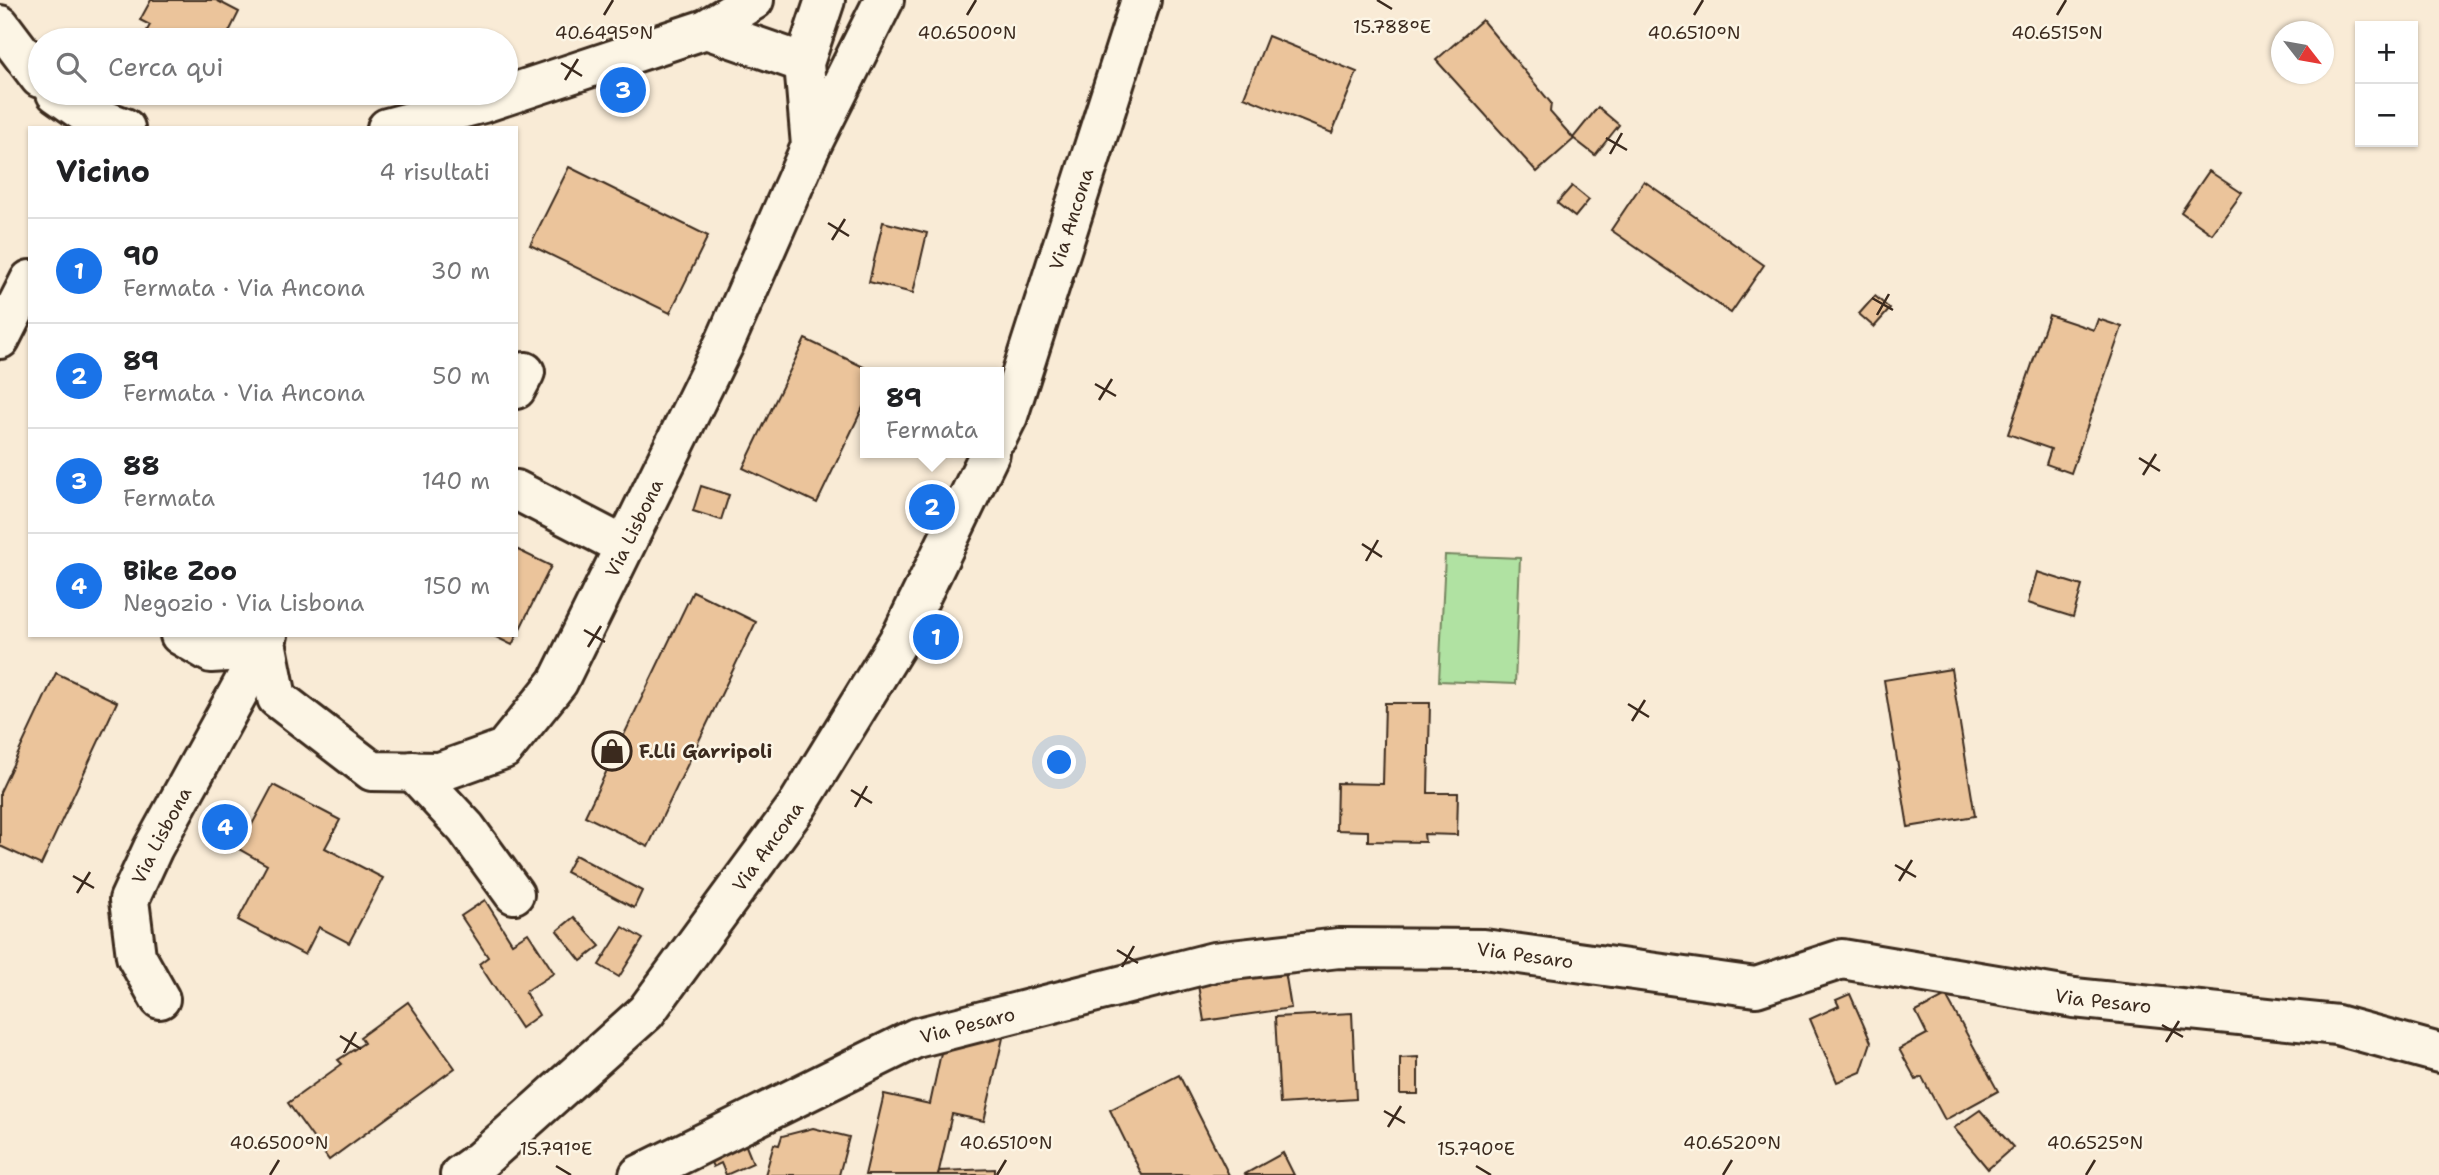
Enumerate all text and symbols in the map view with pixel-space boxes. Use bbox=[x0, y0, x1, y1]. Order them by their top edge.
text: 15.788°E bbox=[1353, 15, 1431, 39]
text: 40.6495°N bbox=[555, 21, 653, 45]
text: 40.6500°N bbox=[917, 21, 1017, 45]
text: 40.6510°N bbox=[1647, 21, 1741, 45]
text: 40.6515°N bbox=[2011, 21, 2103, 45]
north arrow bbox=[2271, 21, 2334, 84]
map controls bbox=[2355, 21, 2418, 147]
button: + bbox=[2355, 21, 2418, 84]
search box bbox=[28, 28, 518, 105]
icon: search bbox=[52, 48, 90, 86]
text: Cerca qui bbox=[108, 49, 224, 84]
pin: 3 bbox=[600, 64, 646, 116]
button: − bbox=[2355, 84, 2418, 147]
text: Vicino bbox=[56, 151, 150, 192]
text: 4 risultati bbox=[379, 157, 490, 187]
street label: Via Ancona bbox=[1043, 165, 1099, 273]
text: 90 bbox=[123, 238, 159, 273]
text: 1 bbox=[74, 256, 84, 286]
text: 30 m bbox=[431, 256, 490, 286]
text: Fermata · Via Ancona bbox=[123, 273, 365, 303]
text: 89 bbox=[123, 343, 159, 378]
text: 2 bbox=[71, 361, 87, 391]
text: 50 m bbox=[432, 361, 490, 391]
popup bbox=[860, 367, 1004, 458]
text: Fermata · Via Ancona bbox=[123, 378, 365, 408]
text: 89 bbox=[886, 380, 922, 415]
text: Fermata bbox=[886, 415, 978, 445]
text: 88 bbox=[123, 448, 160, 483]
text: 3 bbox=[71, 466, 87, 496]
text: 140 m bbox=[422, 466, 490, 496]
street label: Via Lisbona bbox=[599, 474, 668, 581]
pin: 2 bbox=[909, 481, 955, 533]
text: Fermata bbox=[123, 483, 215, 513]
text: Bike Zoo bbox=[123, 553, 237, 588]
text: 4 bbox=[71, 571, 87, 601]
text: 150 m bbox=[423, 571, 490, 601]
text: Negozio · Via Lisbona bbox=[123, 588, 364, 618]
pin: 1 bbox=[913, 611, 959, 663]
shop icon: F.Lli Garripoli bbox=[591, 730, 633, 772]
place label: F.Lli Garripoli bbox=[639, 739, 772, 764]
your location bbox=[1042, 745, 1076, 779]
street label: Via Lisbona bbox=[126, 782, 197, 888]
street label: Via Ancona bbox=[726, 796, 809, 896]
pin: 4 bbox=[202, 801, 248, 853]
street label: Via Pesaro bbox=[1477, 936, 1575, 974]
street label: Via Pesaro bbox=[2053, 982, 2153, 1018]
street label: Via Pesaro bbox=[917, 1001, 1017, 1049]
text: 40.6500°N bbox=[229, 1131, 329, 1155]
text: 40.6510°N bbox=[959, 1131, 1053, 1155]
text: 40.6520°N bbox=[1683, 1131, 1781, 1155]
text: 40.6525°N bbox=[2047, 1131, 2143, 1155]
text: 15.791°E bbox=[520, 1137, 592, 1161]
text: 15.790°E bbox=[1437, 1137, 1515, 1161]

